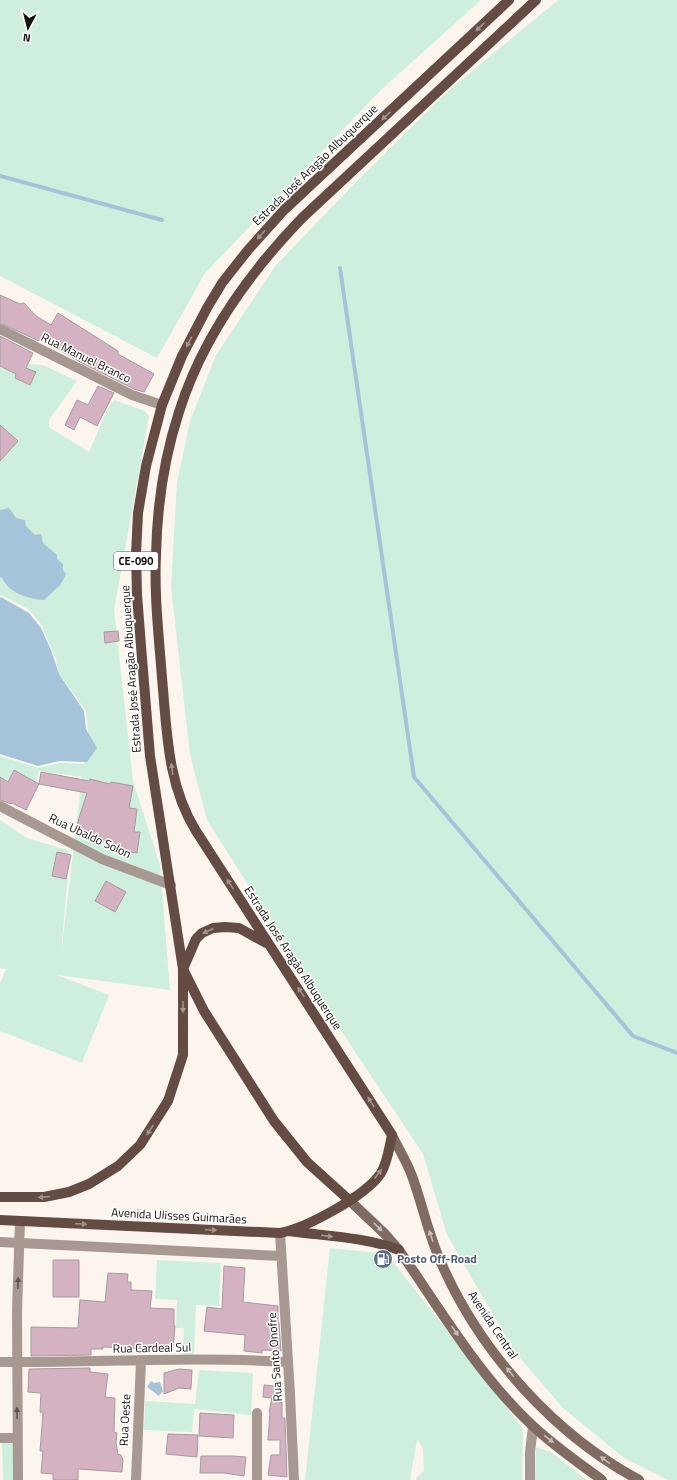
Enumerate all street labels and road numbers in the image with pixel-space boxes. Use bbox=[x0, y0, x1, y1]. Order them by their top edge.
street label: Estrada José Aragão Albuquerque bbox=[248, 99, 382, 230]
street label: Rua Manuel Branco bbox=[38, 327, 135, 388]
road number: CE-090 bbox=[114, 552, 158, 570]
street label: Estrada José Aragão Albuquerque bbox=[115, 584, 146, 754]
street label: Rua Ubaldo Solon bbox=[46, 808, 135, 863]
street label: Estrada José Aragão Albuquerque bbox=[240, 882, 347, 1033]
street label: Avenida Ulisses Guimarães bbox=[111, 1202, 248, 1229]
street label: Avenida Central bbox=[464, 1287, 523, 1363]
street label: Rua Santo Onofre bbox=[262, 1312, 287, 1402]
street label: Rua Cardeal Sul bbox=[113, 1337, 191, 1358]
street label: Rua Oeste bbox=[114, 1393, 135, 1447]

